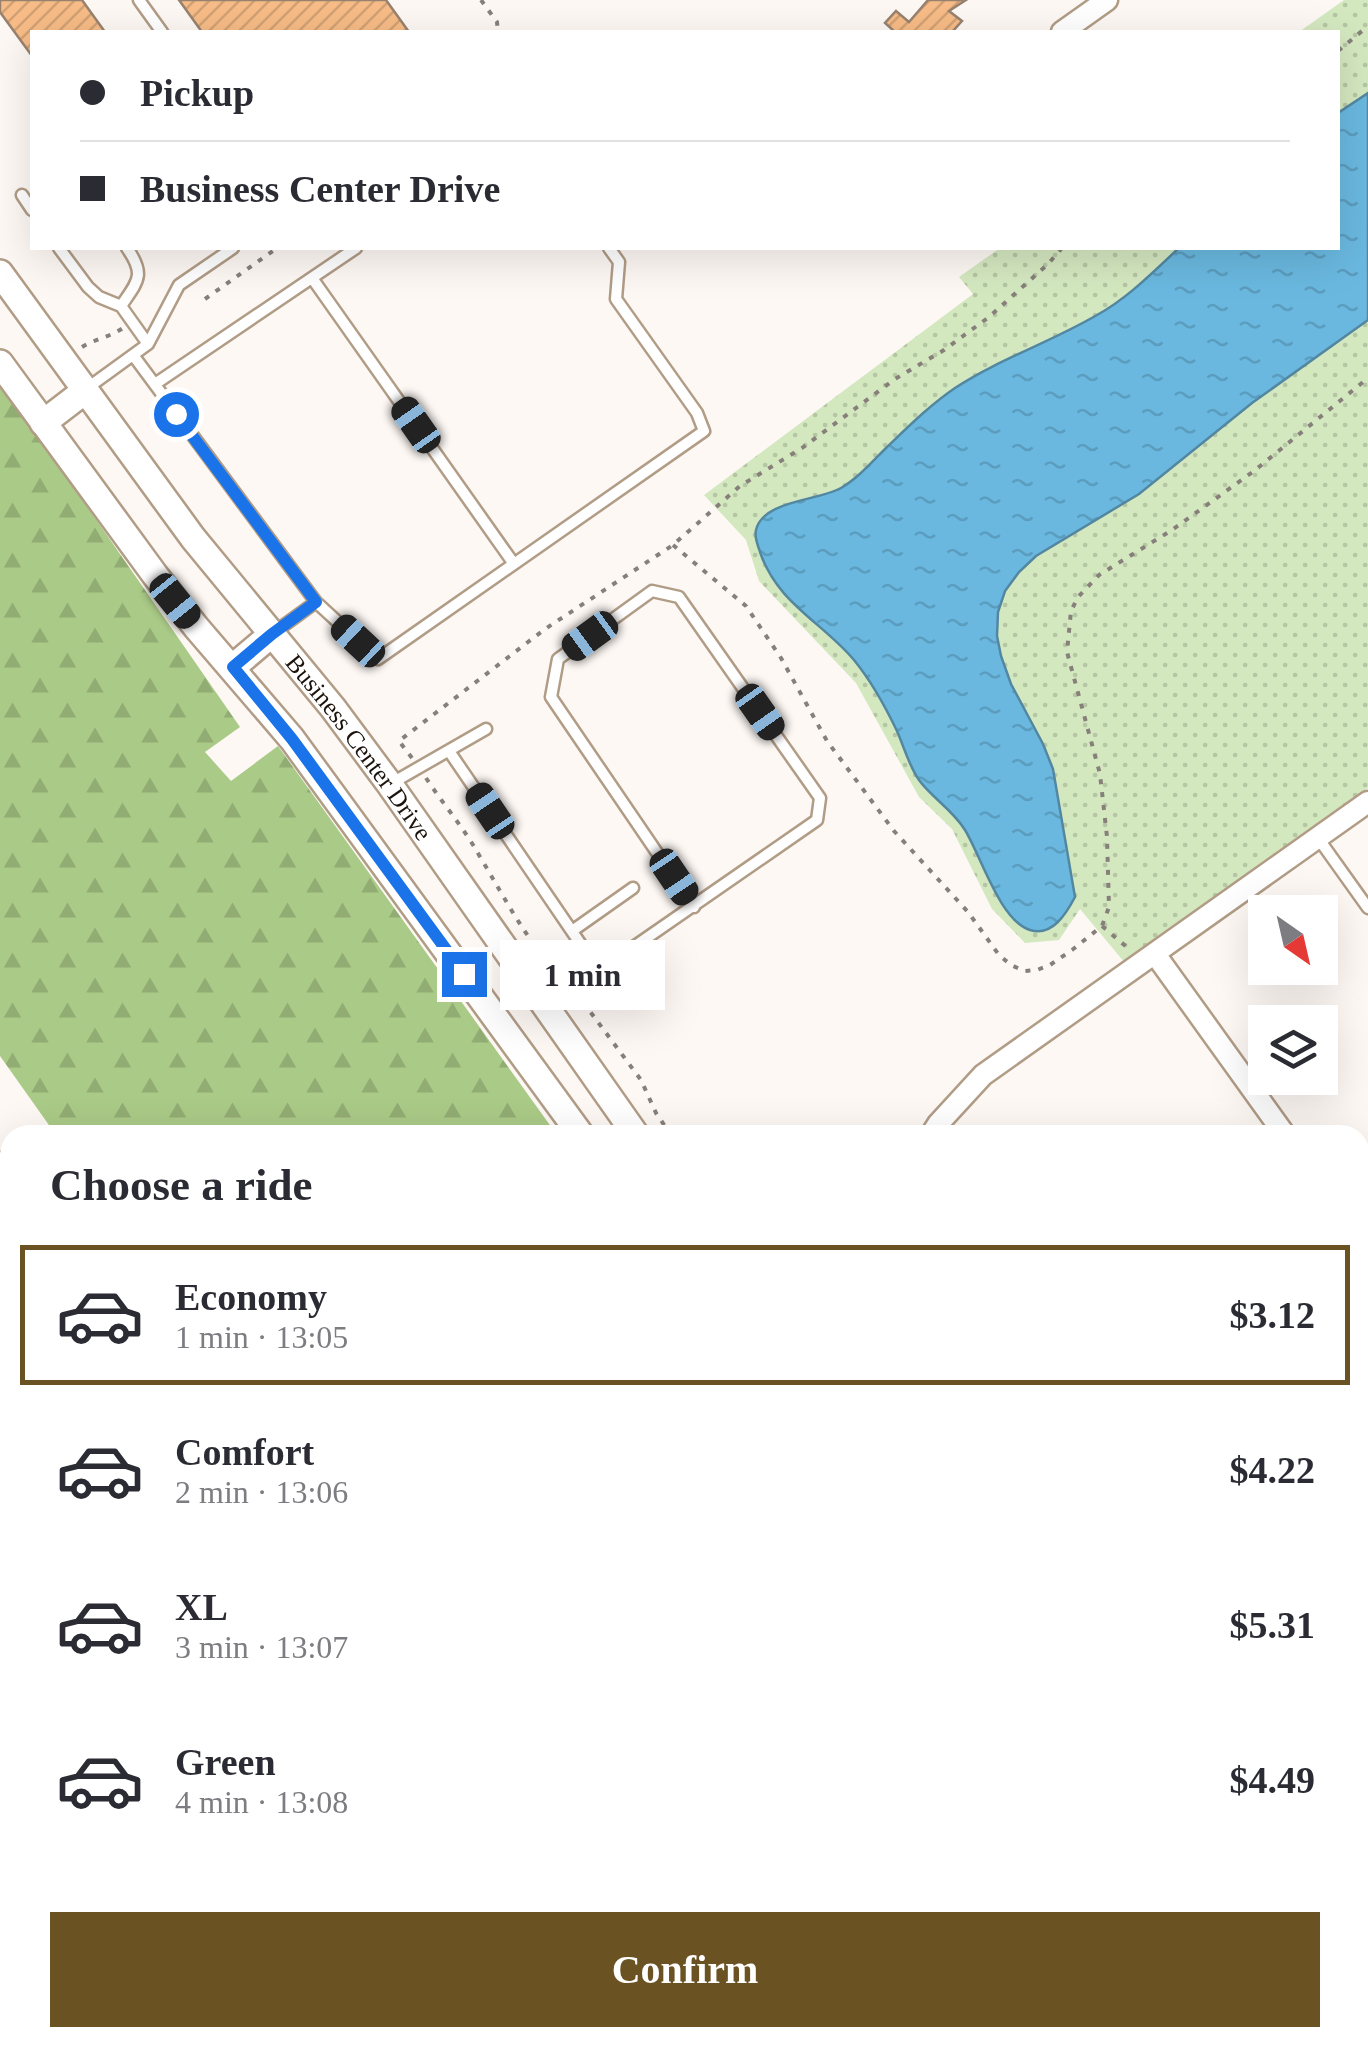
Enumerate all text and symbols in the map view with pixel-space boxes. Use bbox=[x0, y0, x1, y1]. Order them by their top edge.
text: Pickup bbox=[140, 72, 254, 114]
text: Business Center Drive bbox=[140, 168, 500, 210]
route start bbox=[154, 392, 199, 437]
car bbox=[387, 392, 445, 458]
car bbox=[144, 568, 206, 634]
car bbox=[557, 606, 623, 666]
car bbox=[326, 610, 390, 672]
street label: Business Center Drive bbox=[281, 649, 438, 845]
car bbox=[731, 679, 789, 745]
car bbox=[461, 778, 519, 844]
car bbox=[645, 844, 703, 910]
north arrow bbox=[1248, 895, 1338, 985]
map controls bbox=[1248, 895, 1338, 1095]
callout: 1 min bbox=[499, 939, 664, 1009]
route end bbox=[442, 952, 487, 997]
text: 1 min bbox=[544, 957, 621, 993]
button: layers bbox=[1248, 1005, 1338, 1095]
text: Choose a ride bbox=[50, 1160, 313, 1210]
icon: car bbox=[55, 1270, 145, 1360]
text: Economy bbox=[175, 1276, 327, 1318]
text: $3.12 bbox=[1230, 1294, 1315, 1336]
text: 1 min · 13:05 bbox=[175, 1319, 348, 1355]
icon: car bbox=[55, 1425, 145, 1515]
text: Comfort bbox=[175, 1431, 314, 1473]
text: $4.22 bbox=[1230, 1449, 1315, 1491]
text: 2 min · 13:06 bbox=[175, 1474, 348, 1510]
icon: car bbox=[55, 1580, 145, 1670]
text: XL bbox=[175, 1586, 228, 1628]
text: $5.31 bbox=[1230, 1604, 1315, 1646]
text: 3 min · 13:07 bbox=[175, 1629, 348, 1665]
icon: car bbox=[55, 1735, 145, 1825]
text: Green bbox=[175, 1741, 276, 1783]
text: $4.49 bbox=[1230, 1759, 1315, 1801]
text: 4 min · 13:08 bbox=[175, 1784, 348, 1820]
button: Confirm bbox=[50, 1912, 1320, 2027]

